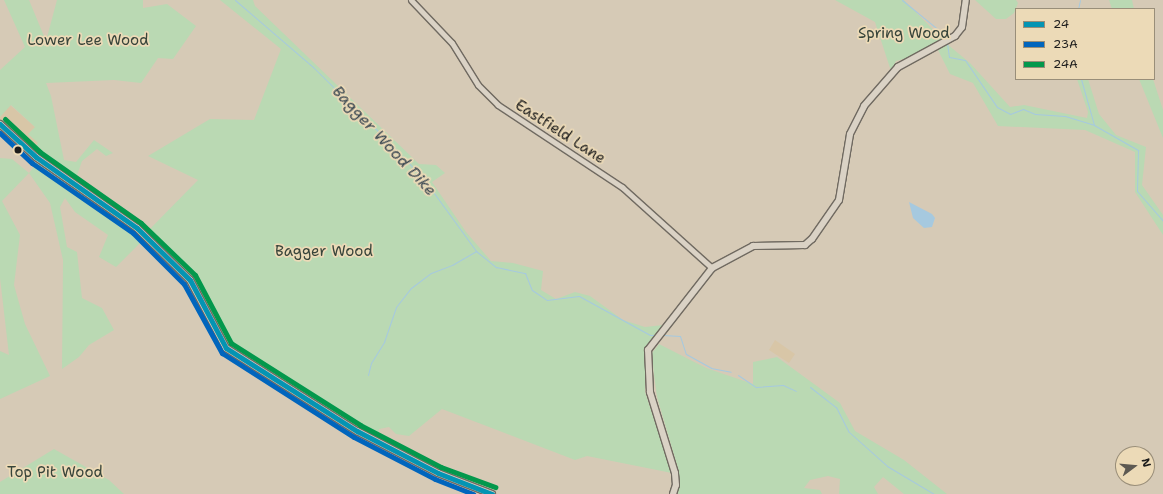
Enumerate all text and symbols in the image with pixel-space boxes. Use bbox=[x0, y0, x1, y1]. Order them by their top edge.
legend bbox=[1015, 8, 1155, 80]
text: 24 bbox=[1053, 16, 1069, 32]
park label: Spring Wood bbox=[858, 25, 950, 43]
park label: Lower Lee Wood bbox=[27, 32, 149, 50]
text: 23A bbox=[1053, 36, 1078, 52]
text: 24A bbox=[1053, 56, 1078, 72]
water label: Bagger Wood Dike bbox=[328, 82, 440, 200]
street label: Eastfield Lane bbox=[511, 96, 609, 168]
unlabelled marker bbox=[13, 145, 23, 155]
park label: Bagger Wood bbox=[275, 243, 373, 261]
north arrow bbox=[1115, 446, 1155, 486]
text: N bbox=[1138, 457, 1154, 469]
park label: Top Pit Wood bbox=[7, 464, 103, 482]

